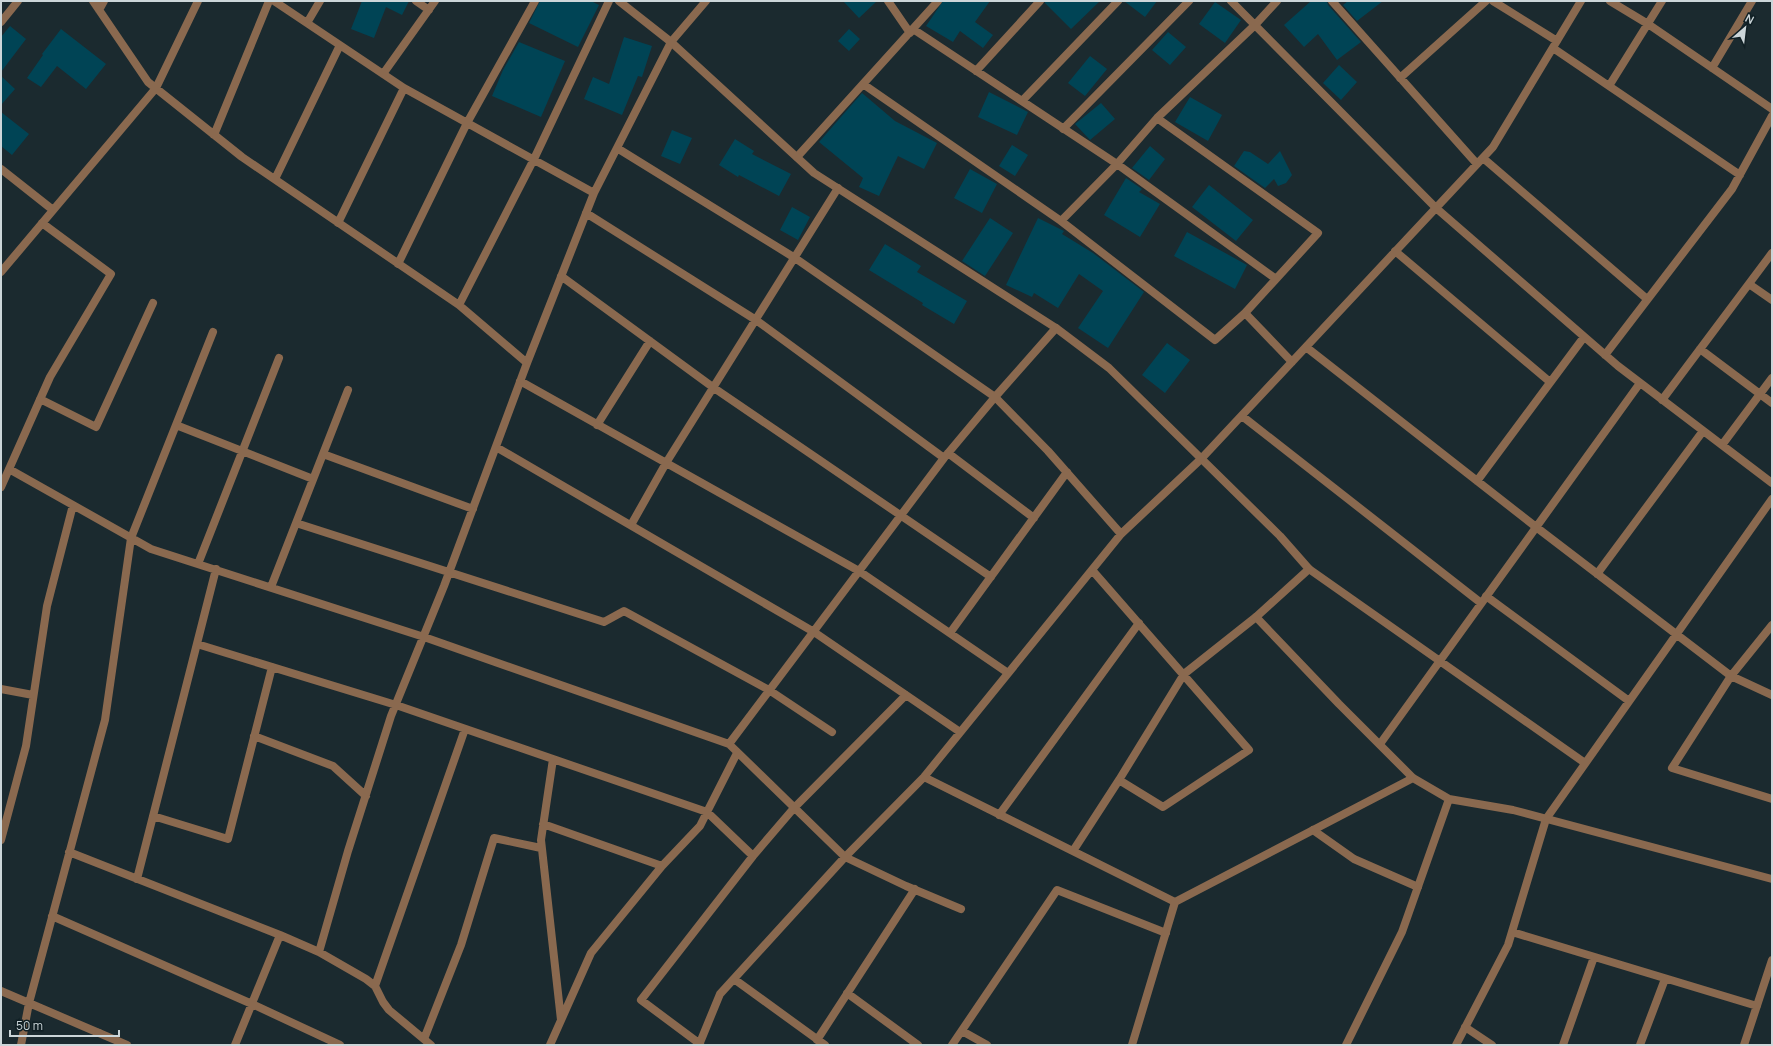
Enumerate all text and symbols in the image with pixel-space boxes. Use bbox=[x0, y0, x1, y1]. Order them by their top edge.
north arrow bbox=[1725, 8, 1765, 48]
text: N bbox=[1743, 10, 1757, 27]
scale bar bbox=[10, 1012, 119, 1038]
text: 50 m bbox=[16, 1017, 43, 1034]

